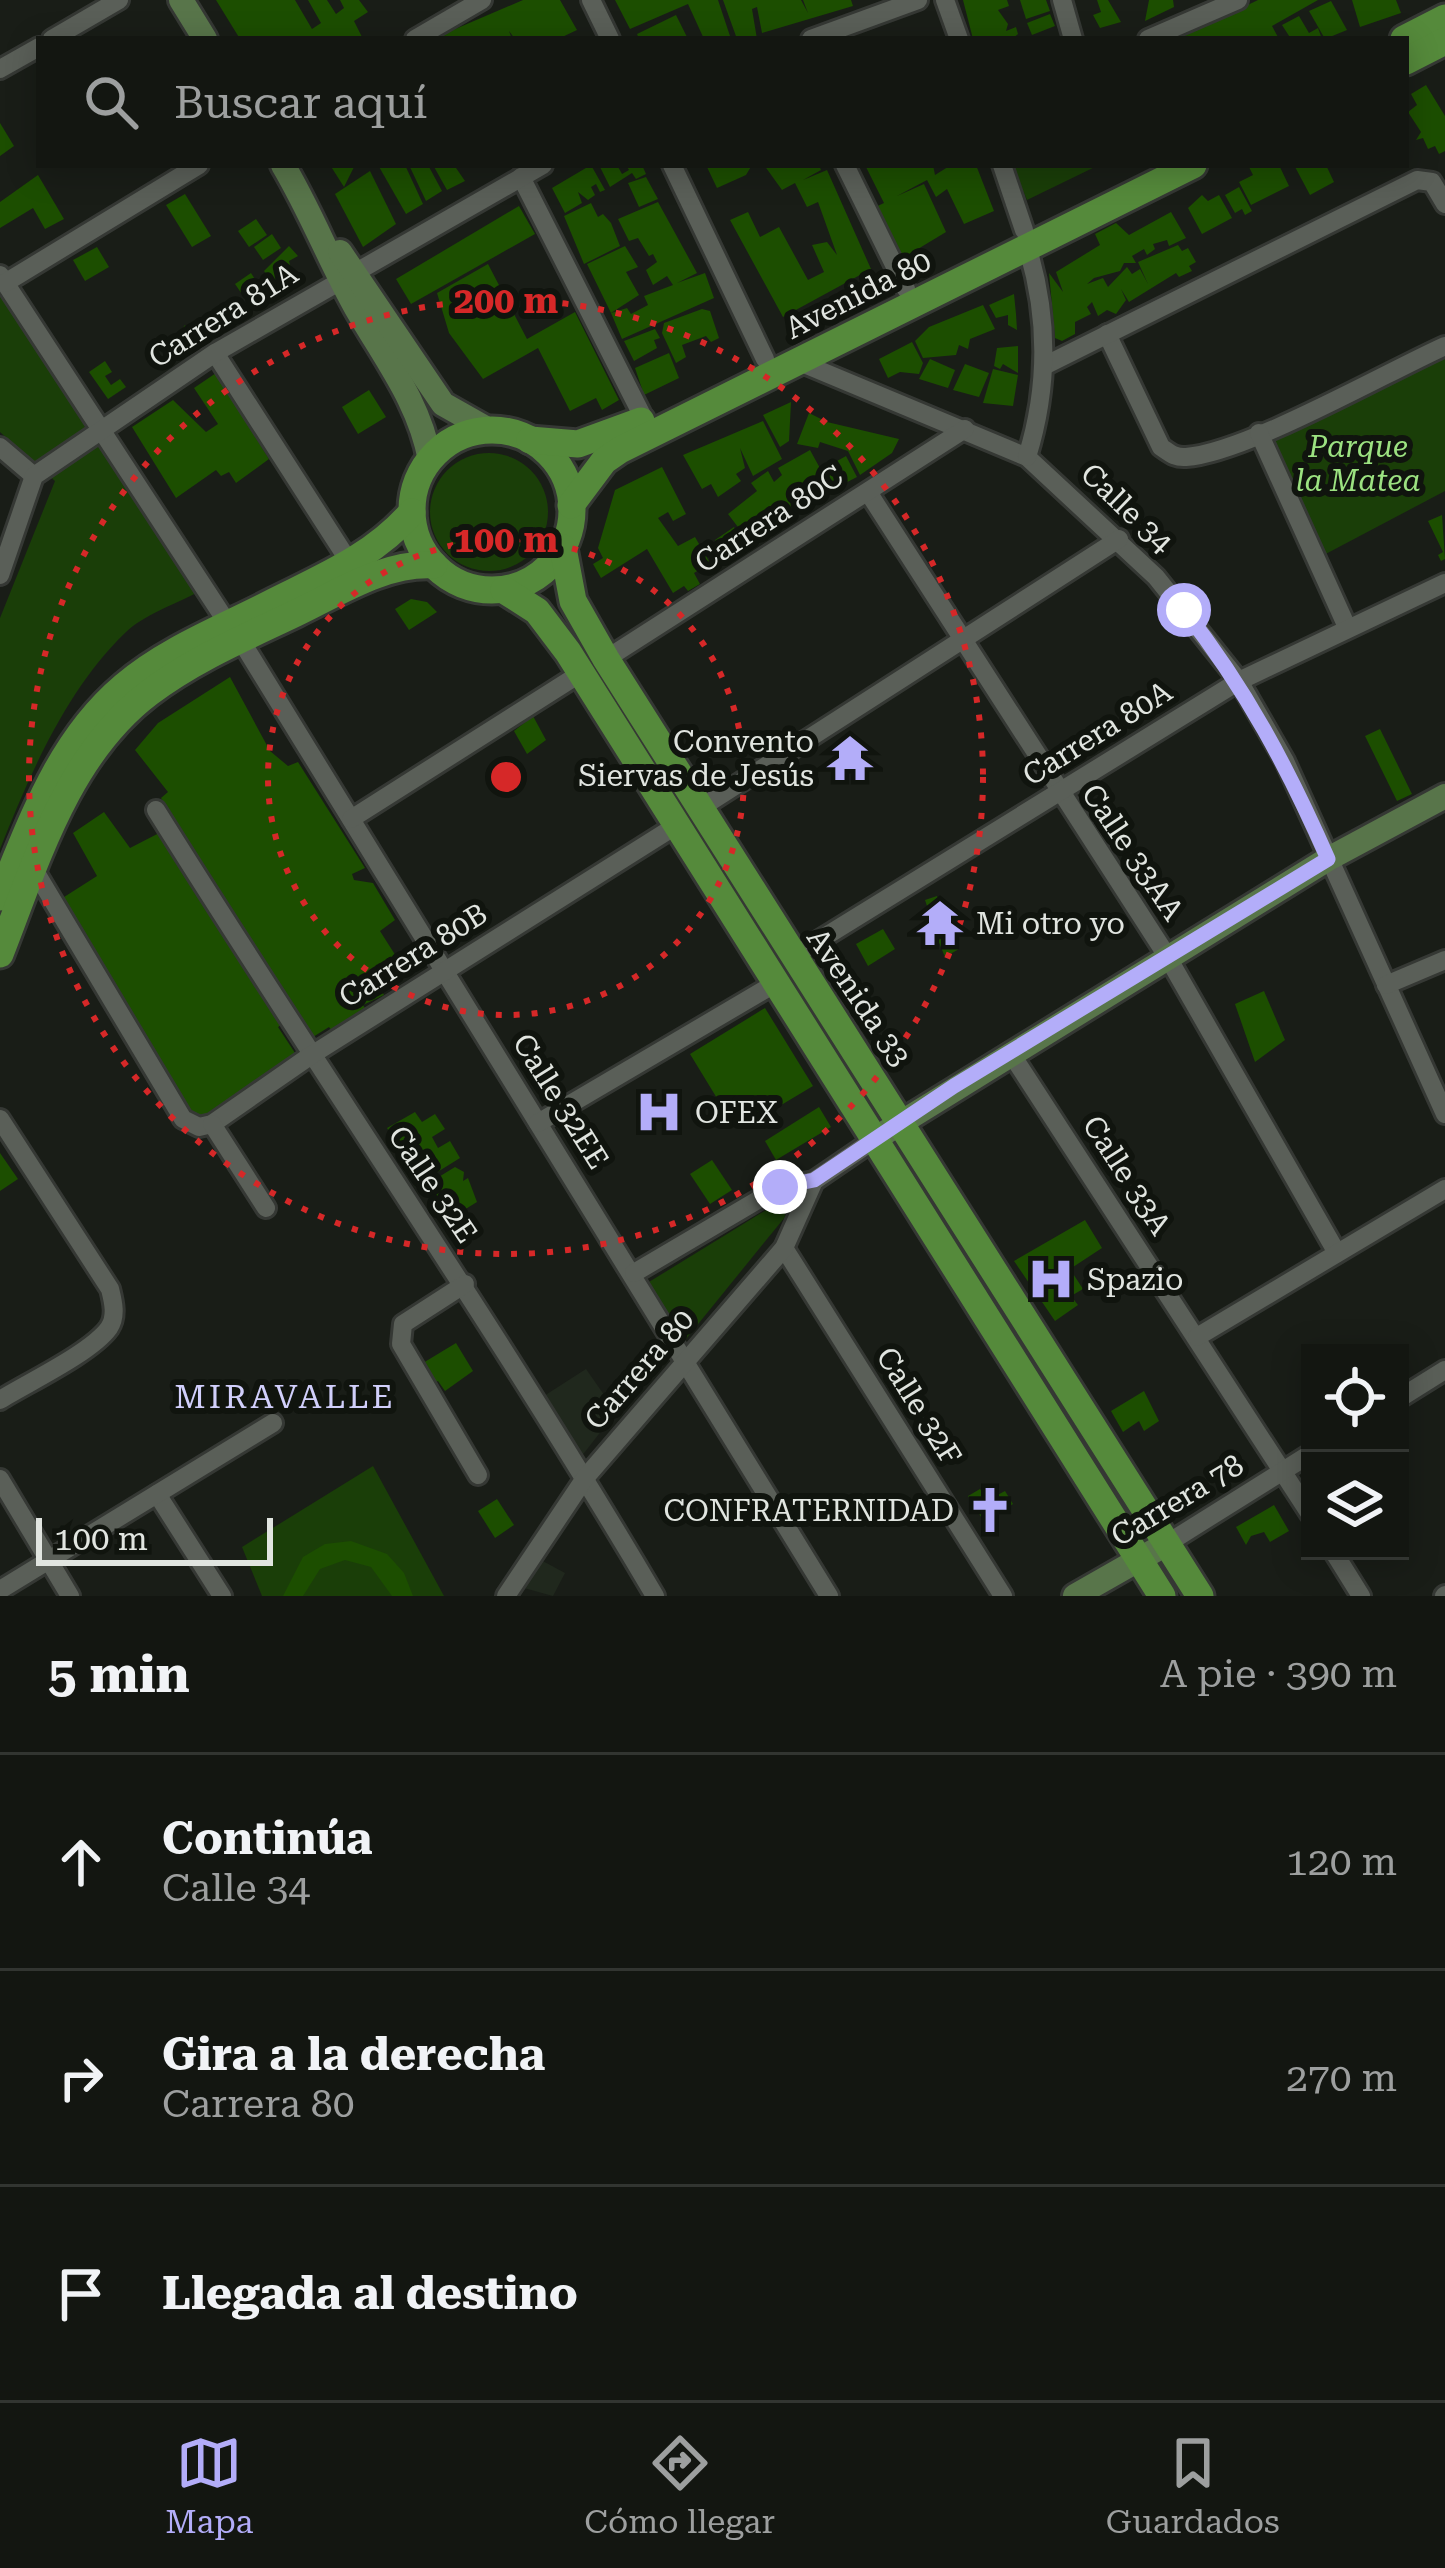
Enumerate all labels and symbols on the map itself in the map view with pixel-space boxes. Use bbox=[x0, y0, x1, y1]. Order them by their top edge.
street label: Avenida 80 bbox=[779, 242, 937, 346]
street label: Carrera 81A bbox=[142, 255, 304, 375]
text: 200 m bbox=[454, 280, 558, 322]
park label: Parque la Matea bbox=[1295, 429, 1421, 498]
street label: Calle 34 bbox=[1074, 456, 1180, 560]
street label: Carrera 80C bbox=[688, 458, 850, 580]
text: 100 m bbox=[454, 519, 558, 561]
route start bbox=[1157, 583, 1211, 637]
street label: Carrera 80A bbox=[1016, 673, 1178, 793]
place label: Convento Siervas de Jesús bbox=[578, 724, 814, 793]
temple icon: Convento Siervas de Jesús bbox=[825, 733, 875, 783]
centre of rings bbox=[485, 756, 527, 798]
street label: Calle 33AA bbox=[1075, 777, 1191, 927]
street label: Carrera 80B bbox=[332, 896, 494, 1014]
temple icon: Mi otro yo bbox=[915, 898, 965, 948]
place label: Mi otro yo bbox=[976, 906, 1125, 941]
street label: Avenida 33 bbox=[800, 921, 918, 1073]
street label: Calle 32EE bbox=[506, 1027, 616, 1175]
hospital icon: OFEX bbox=[634, 1087, 684, 1137]
place label: OFEX bbox=[695, 1095, 778, 1130]
street label: Calle 33A bbox=[1076, 1109, 1178, 1241]
street label: Calle 32E bbox=[381, 1119, 485, 1249]
route end bbox=[753, 1160, 807, 1214]
hospital icon: Spazio bbox=[1026, 1254, 1076, 1304]
place label: Spazio bbox=[1087, 1262, 1183, 1297]
street label: Carrera 80 bbox=[577, 1302, 701, 1436]
street label: Calle 32F bbox=[869, 1341, 969, 1471]
district label: MIRAVALLE bbox=[174, 1377, 396, 1416]
street label: Carrera 78 bbox=[1105, 1447, 1249, 1553]
church icon: CONFRATERNIDAD bbox=[965, 1485, 1015, 1535]
place label: CONFRATERNIDAD bbox=[663, 1493, 954, 1528]
scale bar bbox=[36, 1512, 273, 1565]

